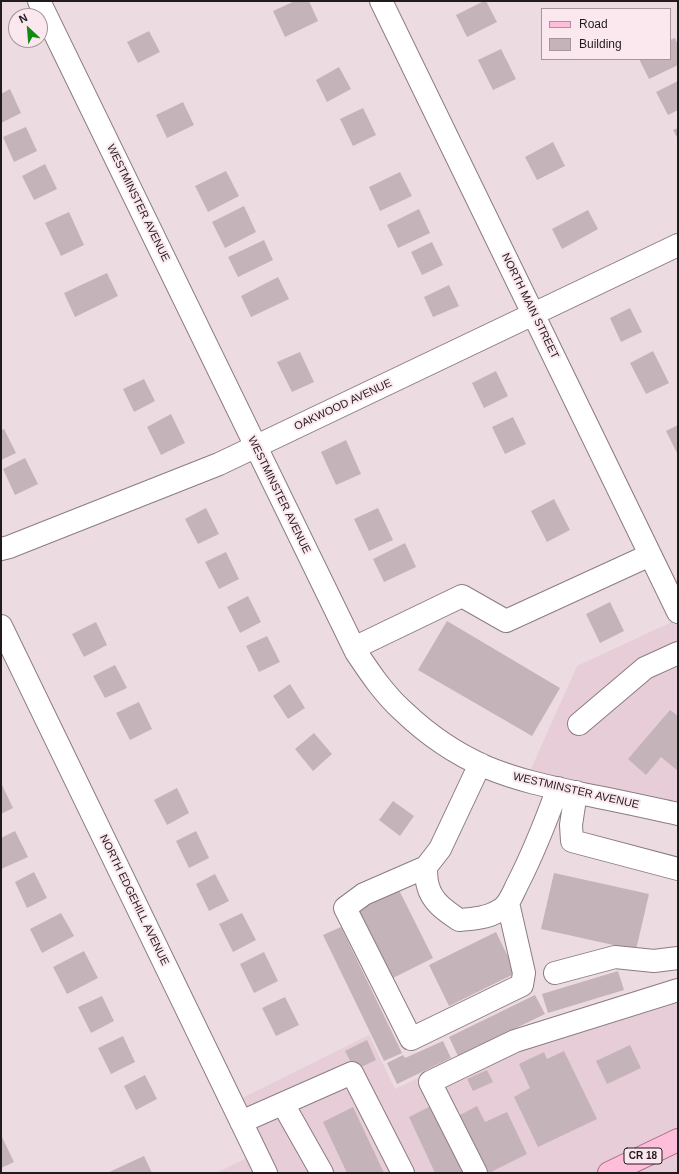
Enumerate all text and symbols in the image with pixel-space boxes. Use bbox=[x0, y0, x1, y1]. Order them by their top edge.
north arrow bbox=[8, 8, 48, 48]
legend bbox=[541, 8, 671, 60]
text: N bbox=[17, 11, 29, 25]
text: Road bbox=[579, 17, 608, 31]
text: Building bbox=[579, 37, 622, 51]
street label: WESTMINSTER AVENUE bbox=[104, 142, 172, 264]
street label: NORTH MAIN STREET bbox=[499, 251, 561, 361]
street label: OAKWOOD AVENUE bbox=[292, 377, 394, 433]
street label: WESTMINSTER AVENUE bbox=[245, 434, 313, 556]
street label: WESTMINSTER AVENUE bbox=[512, 770, 640, 812]
street label: NORTH EDGEHILL AVENUE bbox=[97, 832, 171, 968]
road number: CR 18 bbox=[624, 1148, 662, 1164]

